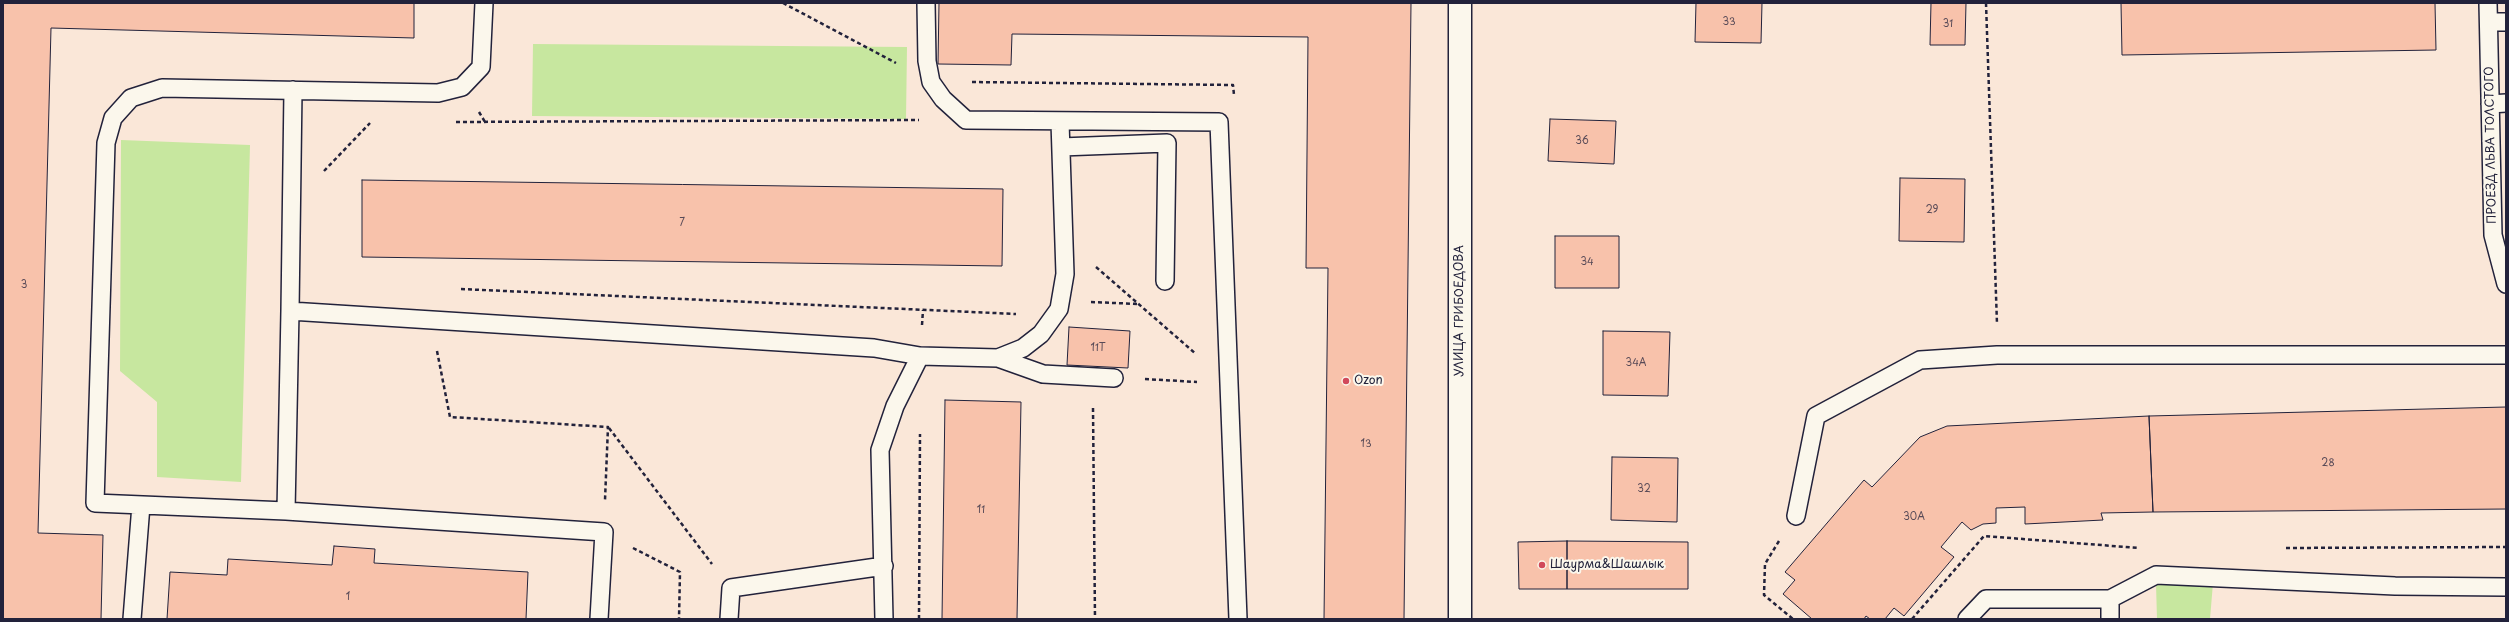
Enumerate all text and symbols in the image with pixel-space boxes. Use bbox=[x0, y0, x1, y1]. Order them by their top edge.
house number: 33 bbox=[1722, 16, 1736, 28]
house number: 31 bbox=[1943, 18, 1953, 30]
street label: ПРОЕЗД ЛЬВА ТОЛСТОГО bbox=[2482, 66, 2500, 224]
house number: 36 bbox=[1575, 135, 1589, 147]
house number: 29 bbox=[1926, 204, 1938, 216]
house number: 7 bbox=[679, 217, 685, 229]
street label: УЛИЦА ГРИБОЕДОВА bbox=[1453, 245, 1467, 377]
house number: 34 bbox=[1580, 256, 1594, 268]
house number: 3 bbox=[21, 279, 27, 291]
house number: 11Т bbox=[1090, 342, 1106, 354]
house number: 34А bbox=[1626, 357, 1646, 369]
place label: Ozon bbox=[1354, 374, 1383, 388]
marker: Ozon bbox=[1341, 376, 1351, 386]
house number: 13 bbox=[1360, 438, 1372, 450]
house number: 28 bbox=[2321, 457, 2335, 469]
house number: 32 bbox=[1637, 483, 1651, 495]
house number: 11 bbox=[977, 504, 985, 516]
house number: 30А bbox=[1903, 511, 1925, 523]
place label: Шаурма&Шашлык bbox=[1550, 558, 1664, 572]
marker: Шаурма&Шашлык bbox=[1537, 560, 1547, 570]
house number: 1 bbox=[346, 591, 350, 603]

